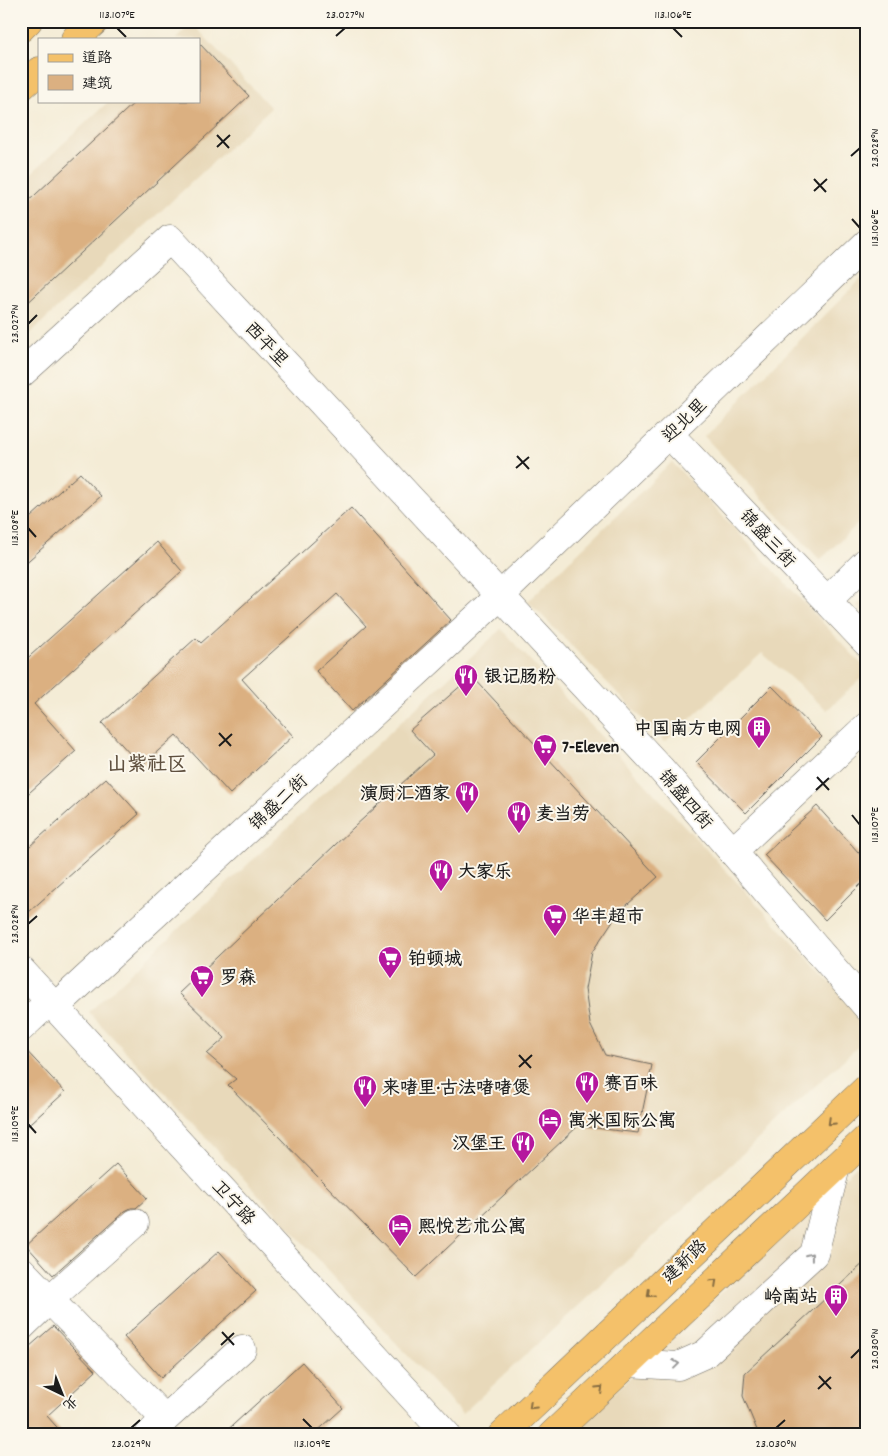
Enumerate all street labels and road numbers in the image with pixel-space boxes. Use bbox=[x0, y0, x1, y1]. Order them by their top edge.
street label: 西平里 bbox=[238, 317, 293, 374]
street label: 迎北里 bbox=[658, 394, 714, 450]
street label: 锦盛三街 bbox=[732, 505, 800, 575]
street label: 锦盛四街 bbox=[651, 765, 717, 836]
street label: 锦盛二街 bbox=[245, 770, 315, 838]
street label: 卫宁路 bbox=[205, 1175, 260, 1232]
street label: 建新路 bbox=[658, 1235, 714, 1291]

